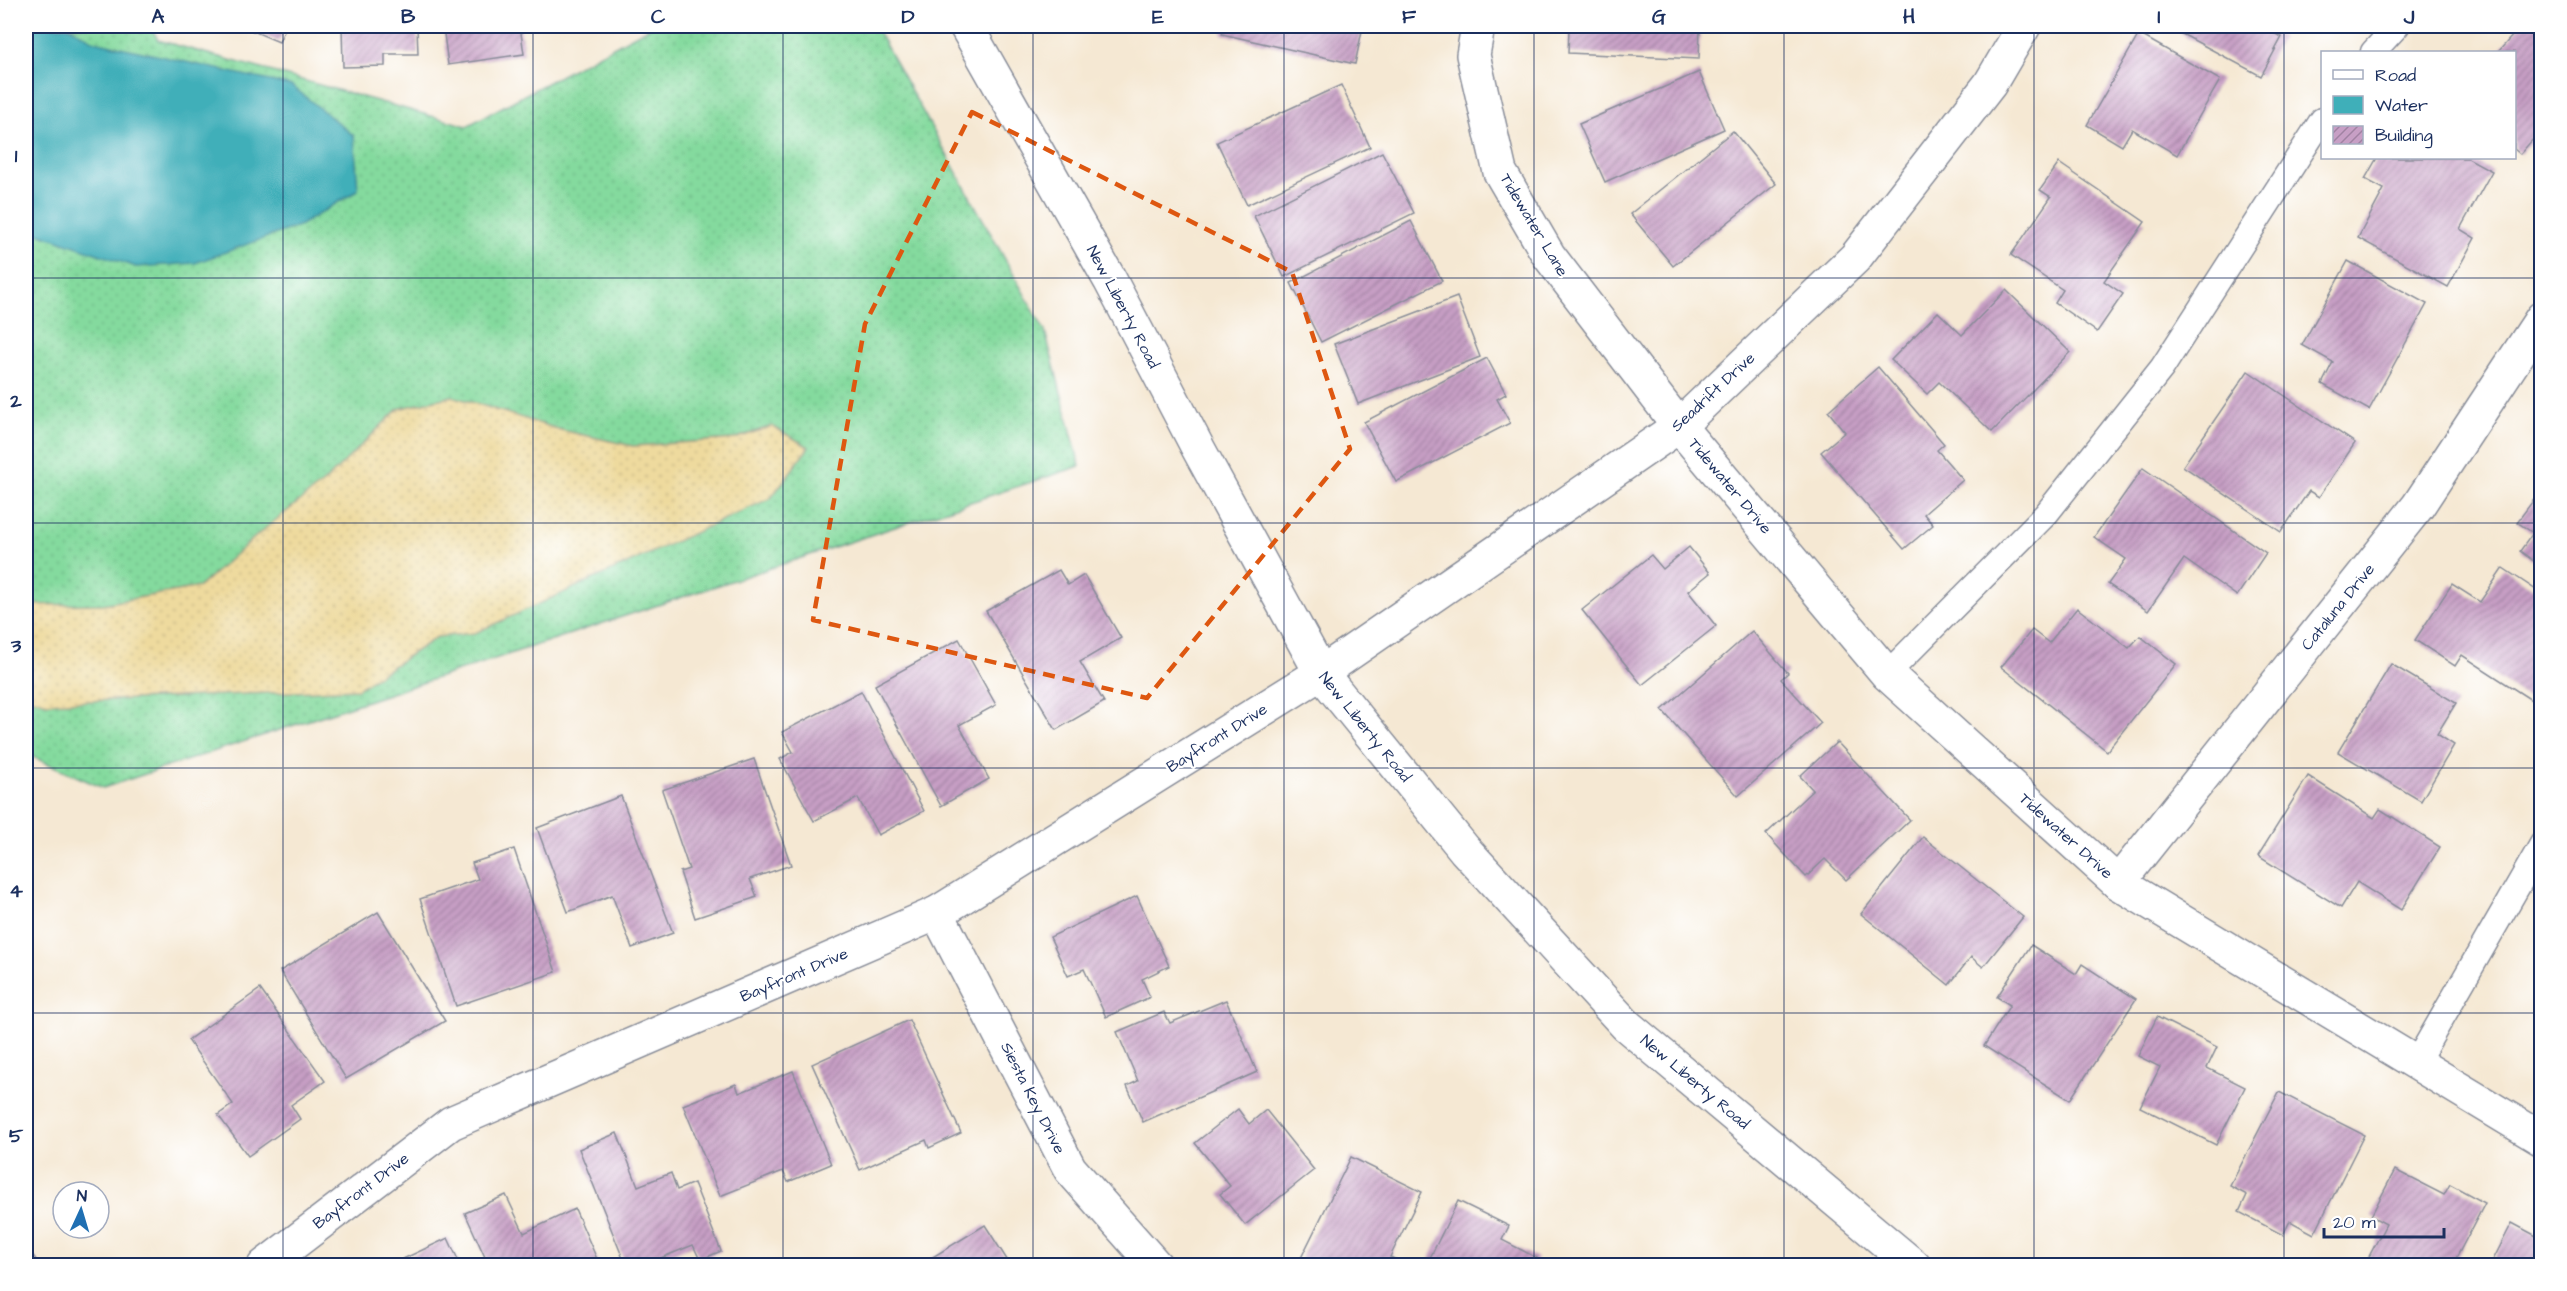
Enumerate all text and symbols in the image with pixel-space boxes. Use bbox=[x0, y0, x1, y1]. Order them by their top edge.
text: A bbox=[152, 3, 165, 31]
text: B bbox=[401, 3, 416, 31]
text: C bbox=[651, 3, 666, 31]
text: D bbox=[902, 3, 915, 31]
text: E bbox=[1152, 3, 1164, 31]
text: F bbox=[1402, 3, 1417, 31]
text: G bbox=[1652, 3, 1666, 31]
text: H bbox=[1903, 3, 1915, 31]
text: I bbox=[2157, 3, 2161, 31]
text: J bbox=[2403, 3, 2415, 31]
legend bbox=[2321, 51, 2516, 159]
text: Road bbox=[2375, 63, 2416, 88]
text: Water bbox=[2375, 93, 2428, 118]
text: Building bbox=[2375, 123, 2433, 149]
text: 1 bbox=[15, 142, 18, 170]
street label: Tidewater Lane bbox=[1495, 169, 1574, 281]
street label: New Liberty Road bbox=[1080, 242, 1165, 373]
street label: Seadrift Drive bbox=[1666, 347, 1760, 437]
text: 2 bbox=[9, 387, 22, 415]
street label: Tidewater Drive bbox=[1683, 433, 1777, 539]
street label: Cataluna Drive bbox=[2296, 559, 2380, 655]
text: 3 bbox=[10, 632, 22, 660]
street label: New Liberty Road bbox=[1313, 667, 1416, 788]
street label: Bayfront Drive bbox=[1162, 698, 1272, 779]
street label: Tidewater Drive bbox=[2014, 788, 2118, 884]
text: 4 bbox=[9, 877, 23, 905]
street label: Bayfront Drive bbox=[737, 942, 852, 1009]
street label: New Liberty Road bbox=[1635, 1030, 1754, 1135]
street label: Siesta Key Drive bbox=[994, 1038, 1071, 1158]
text: 5 bbox=[9, 1122, 24, 1150]
street label: Bayfront Drive bbox=[308, 1147, 414, 1235]
north arrow bbox=[51, 1180, 111, 1240]
text: N bbox=[76, 1185, 88, 1207]
scale bar bbox=[2324, 1201, 2444, 1239]
text: 20 m bbox=[2333, 1210, 2376, 1235]

